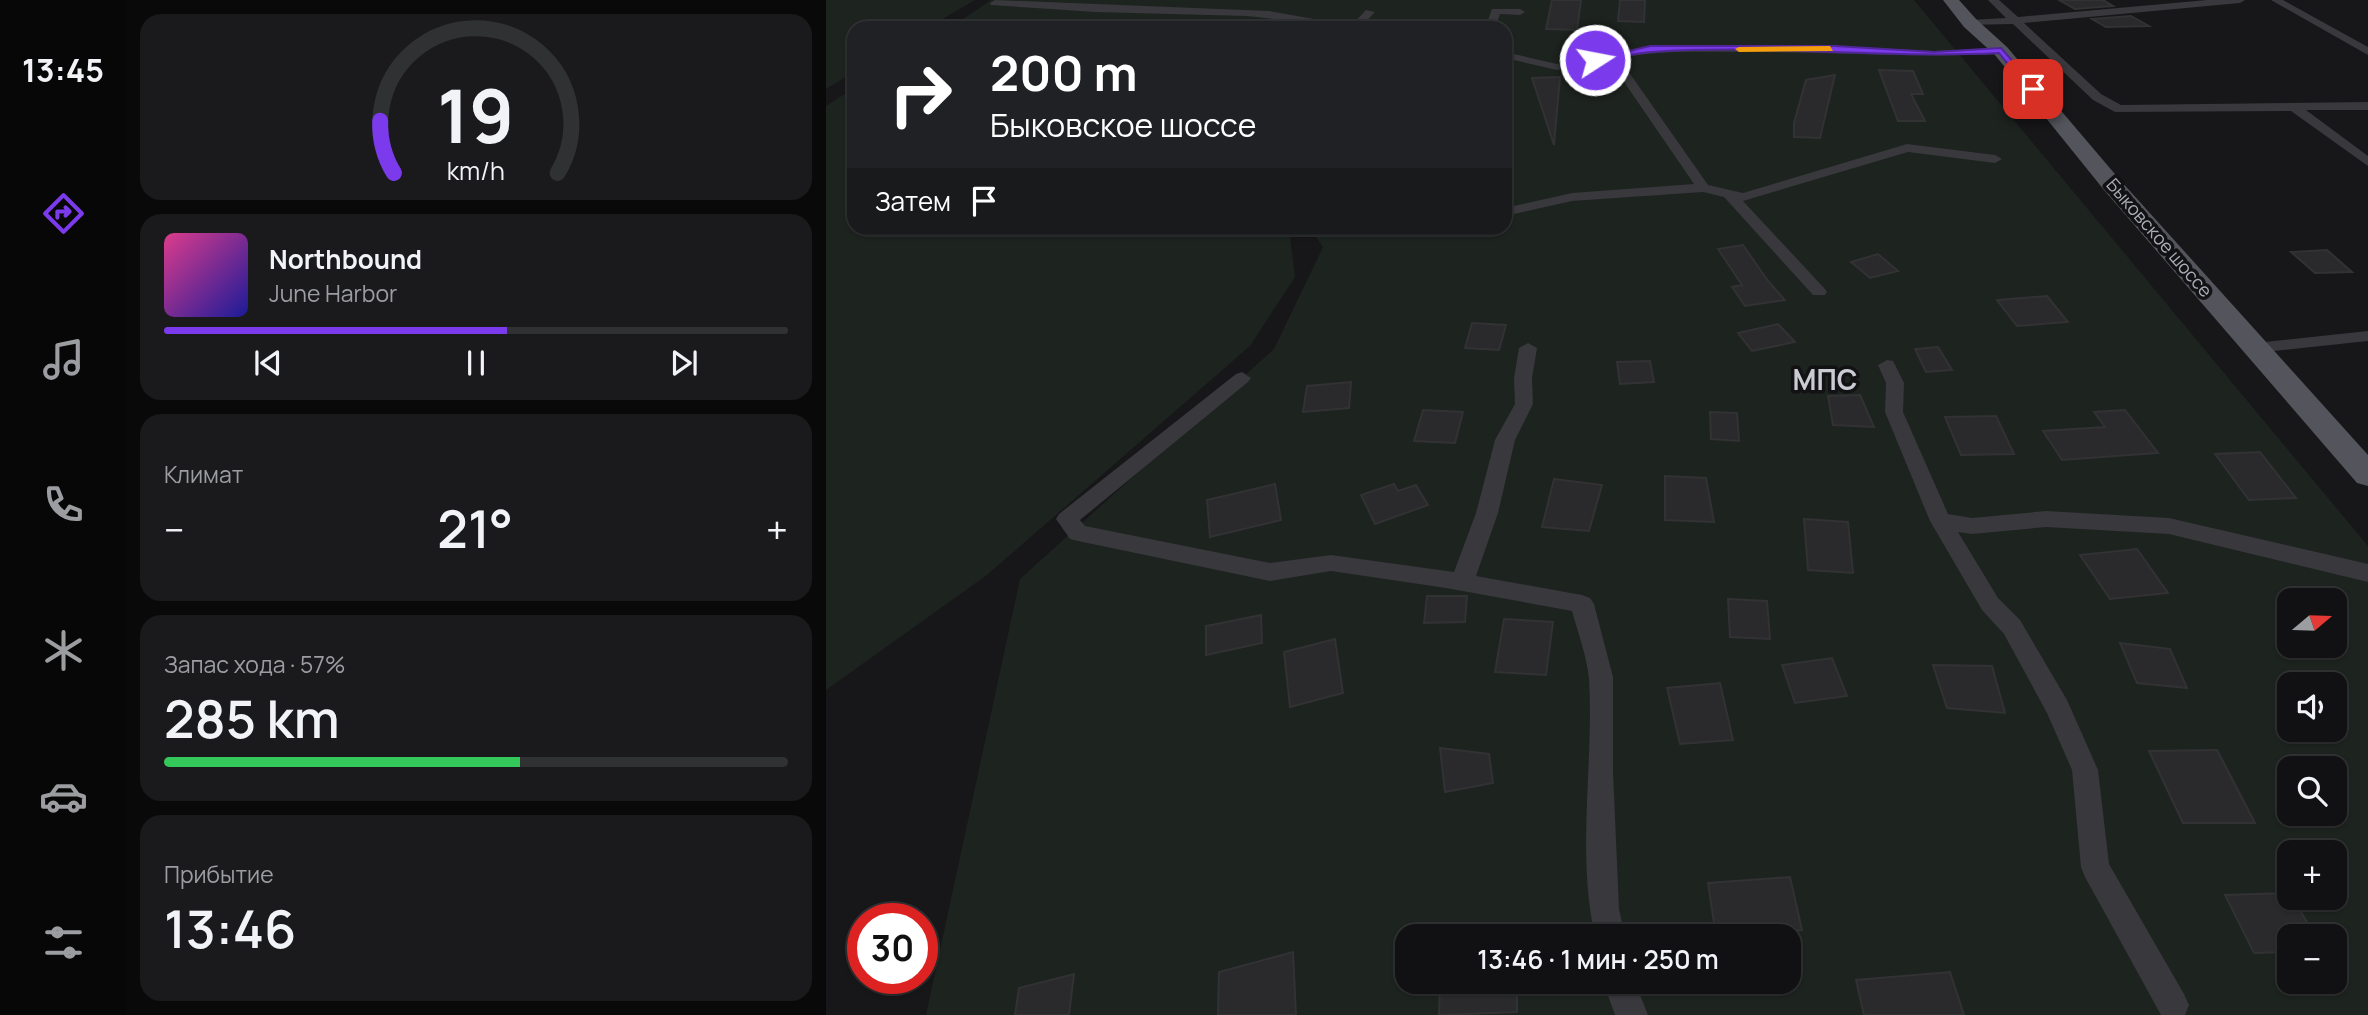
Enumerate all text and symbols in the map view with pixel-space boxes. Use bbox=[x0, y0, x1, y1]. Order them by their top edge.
position arrow bbox=[1558, 23, 1632, 97]
text: 200 m bbox=[990, 39, 1138, 106]
text: 13:45 bbox=[22, 48, 104, 92]
icon: right bbox=[875, 49, 966, 140]
pin bbox=[2003, 59, 2063, 119]
text: 19 bbox=[437, 65, 515, 165]
icon: arrive bbox=[2014, 70, 2052, 108]
text: Быковское шоссе bbox=[990, 103, 1257, 147]
text: km/h bbox=[447, 153, 505, 188]
street label: Быковское шоссе bbox=[2102, 173, 2218, 302]
icon: arrive bbox=[965, 182, 1003, 220]
text: Затем bbox=[875, 183, 951, 219]
icon: directions bbox=[39, 189, 88, 238]
text: Northbound bbox=[269, 241, 422, 277]
text: June Harbor bbox=[269, 277, 397, 309]
icon: music bbox=[39, 335, 88, 384]
icon: previous bbox=[249, 344, 287, 382]
icon: pause bbox=[457, 344, 495, 382]
icon: next bbox=[665, 344, 703, 382]
district label: МПС bbox=[1793, 360, 1857, 398]
text: Климат bbox=[164, 458, 243, 490]
icon: phone bbox=[39, 480, 88, 529]
text: 21° bbox=[437, 493, 513, 564]
text: − bbox=[164, 503, 185, 555]
text: + bbox=[766, 503, 788, 555]
north arrow bbox=[2277, 588, 2347, 658]
map controls bbox=[2277, 588, 2347, 994]
icon: climate bbox=[39, 626, 88, 675]
text: Запас хода · 57% bbox=[164, 648, 345, 680]
button: sound bbox=[2277, 672, 2347, 742]
text: 285 km bbox=[164, 683, 340, 754]
button: search bbox=[2277, 756, 2347, 826]
icon: car bbox=[39, 772, 88, 821]
button: + bbox=[2277, 840, 2347, 910]
text: Прибытие bbox=[164, 858, 274, 890]
text: 13:46 bbox=[164, 893, 296, 964]
speed limit sign: 30 bbox=[847, 903, 938, 994]
icon: filters bbox=[39, 918, 88, 967]
button: − bbox=[2277, 924, 2347, 994]
text: 13:46 · 1 мин · 250 m bbox=[1477, 941, 1719, 977]

